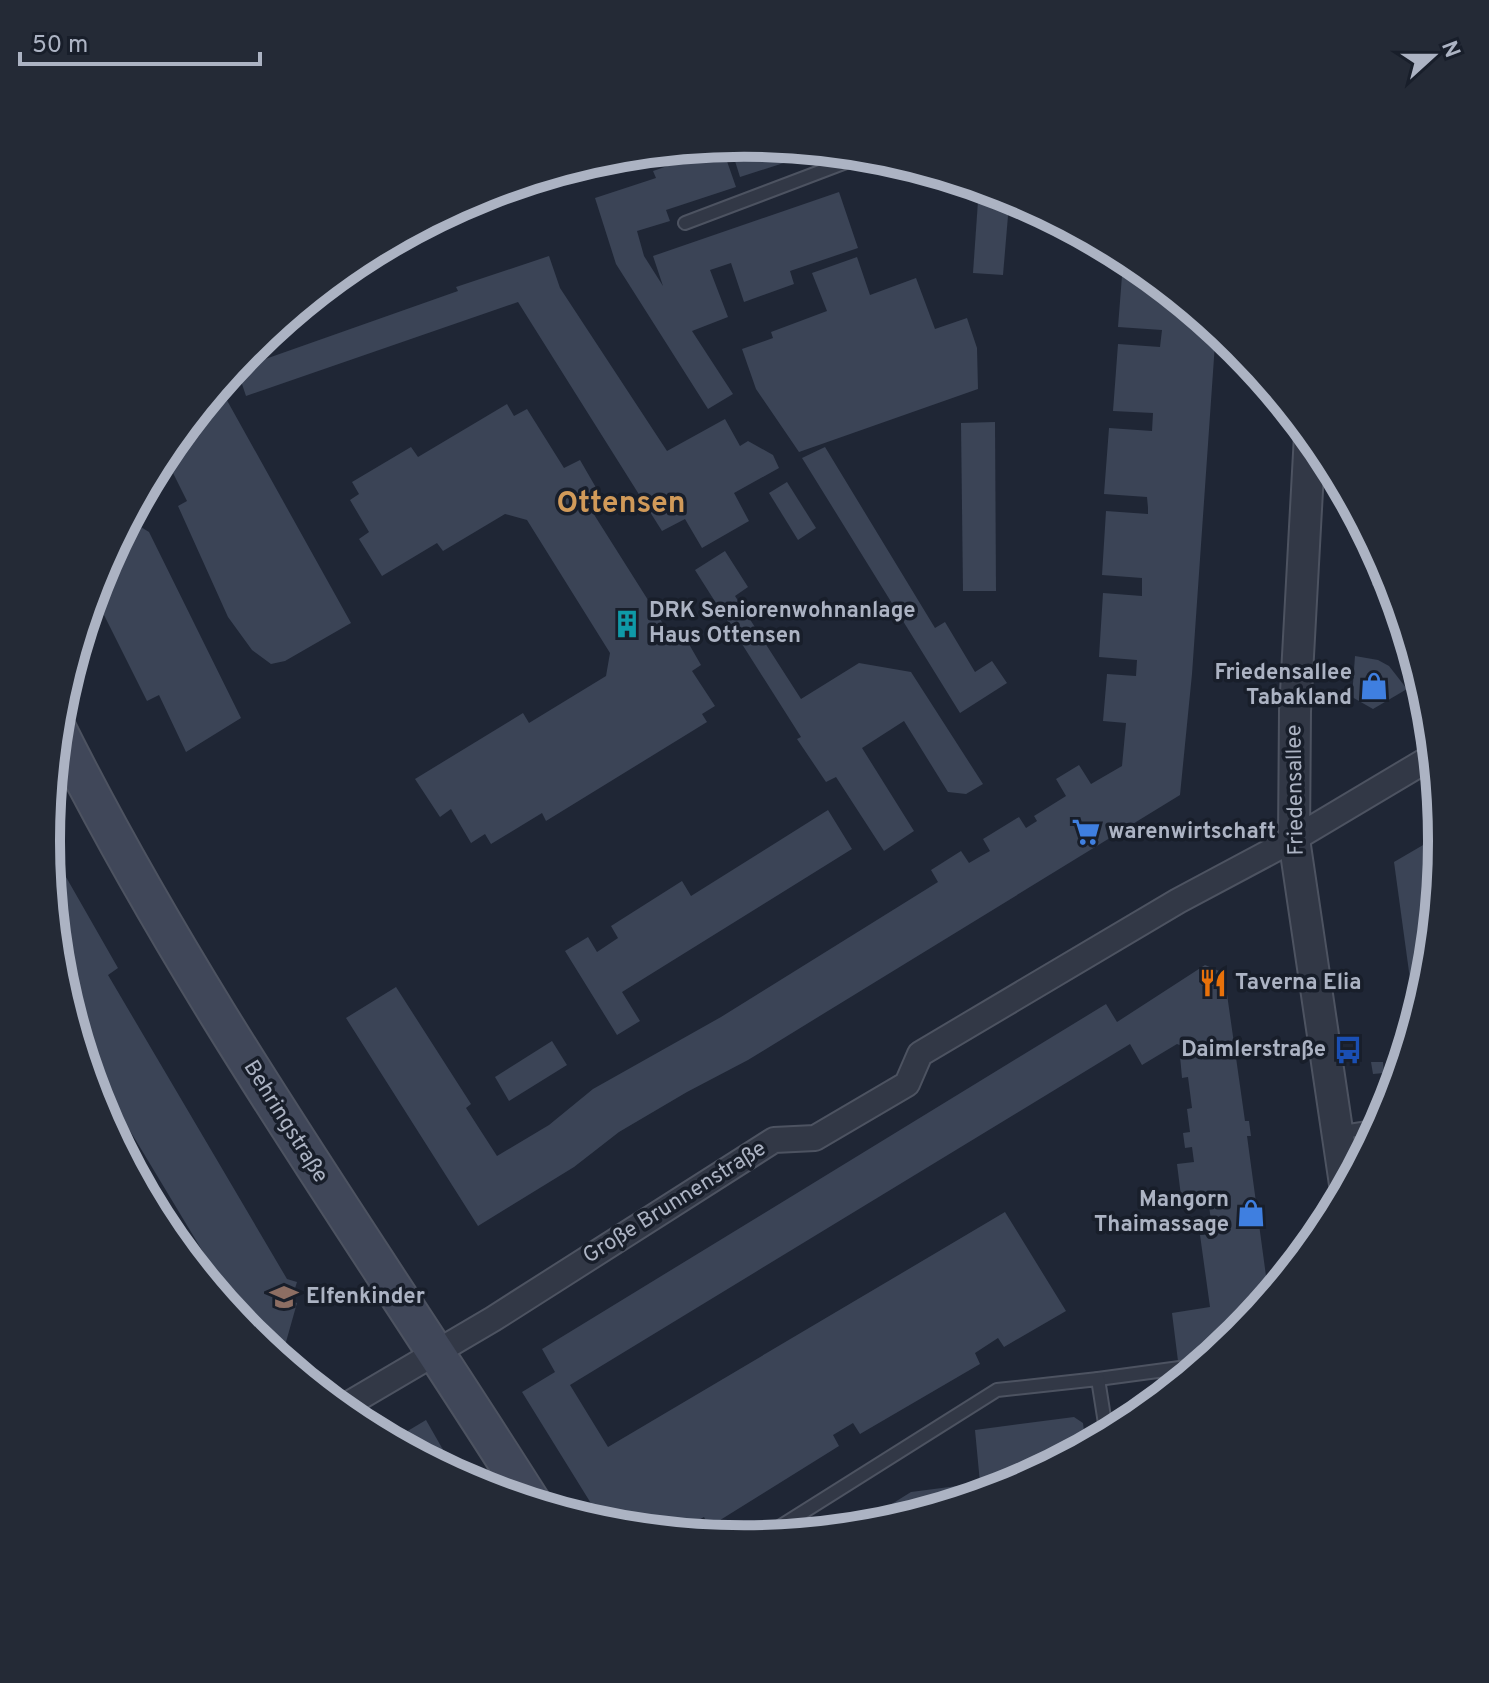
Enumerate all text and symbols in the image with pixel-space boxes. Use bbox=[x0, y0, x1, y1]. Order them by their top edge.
scale bar bbox=[20, 16, 260, 66]
north arrow bbox=[1393, 16, 1473, 96]
text: 50 m bbox=[32, 31, 88, 61]
text: N bbox=[1434, 38, 1465, 62]
district label: Ottensen bbox=[557, 486, 685, 523]
place label: DRK Seniorenwohnanlage Haus Ottensen bbox=[649, 598, 915, 650]
building icon: DRK Seniorenwohnanlage Haus Ottensen bbox=[612, 609, 642, 639]
place label: Friedensallee Tabakland bbox=[1215, 660, 1352, 712]
shop icon: Friedensallee Tabakland bbox=[1359, 671, 1389, 701]
street label: Friedensallee bbox=[1281, 724, 1311, 856]
supermarket icon: warenwirtschaft bbox=[1071, 817, 1101, 847]
place label: warenwirtschaft bbox=[1108, 819, 1276, 846]
restaurant icon: Taverna Elia bbox=[1198, 968, 1228, 998]
place label: Taverna Elia bbox=[1235, 970, 1362, 997]
bus stop icon: Daimlerstraße bbox=[1333, 1035, 1363, 1065]
place label: Daimlerstraße bbox=[1181, 1037, 1326, 1064]
street label: Behringstraße bbox=[237, 1056, 333, 1188]
street label: Große Brunnenstraße bbox=[578, 1136, 772, 1270]
place label: Mangorn Thaimassage bbox=[1094, 1187, 1229, 1239]
shop icon: Mangorn Thaimassage bbox=[1236, 1198, 1266, 1228]
school or university icon: Elfenkinder bbox=[269, 1282, 299, 1312]
place label: Elfenkinder bbox=[306, 1284, 425, 1311]

